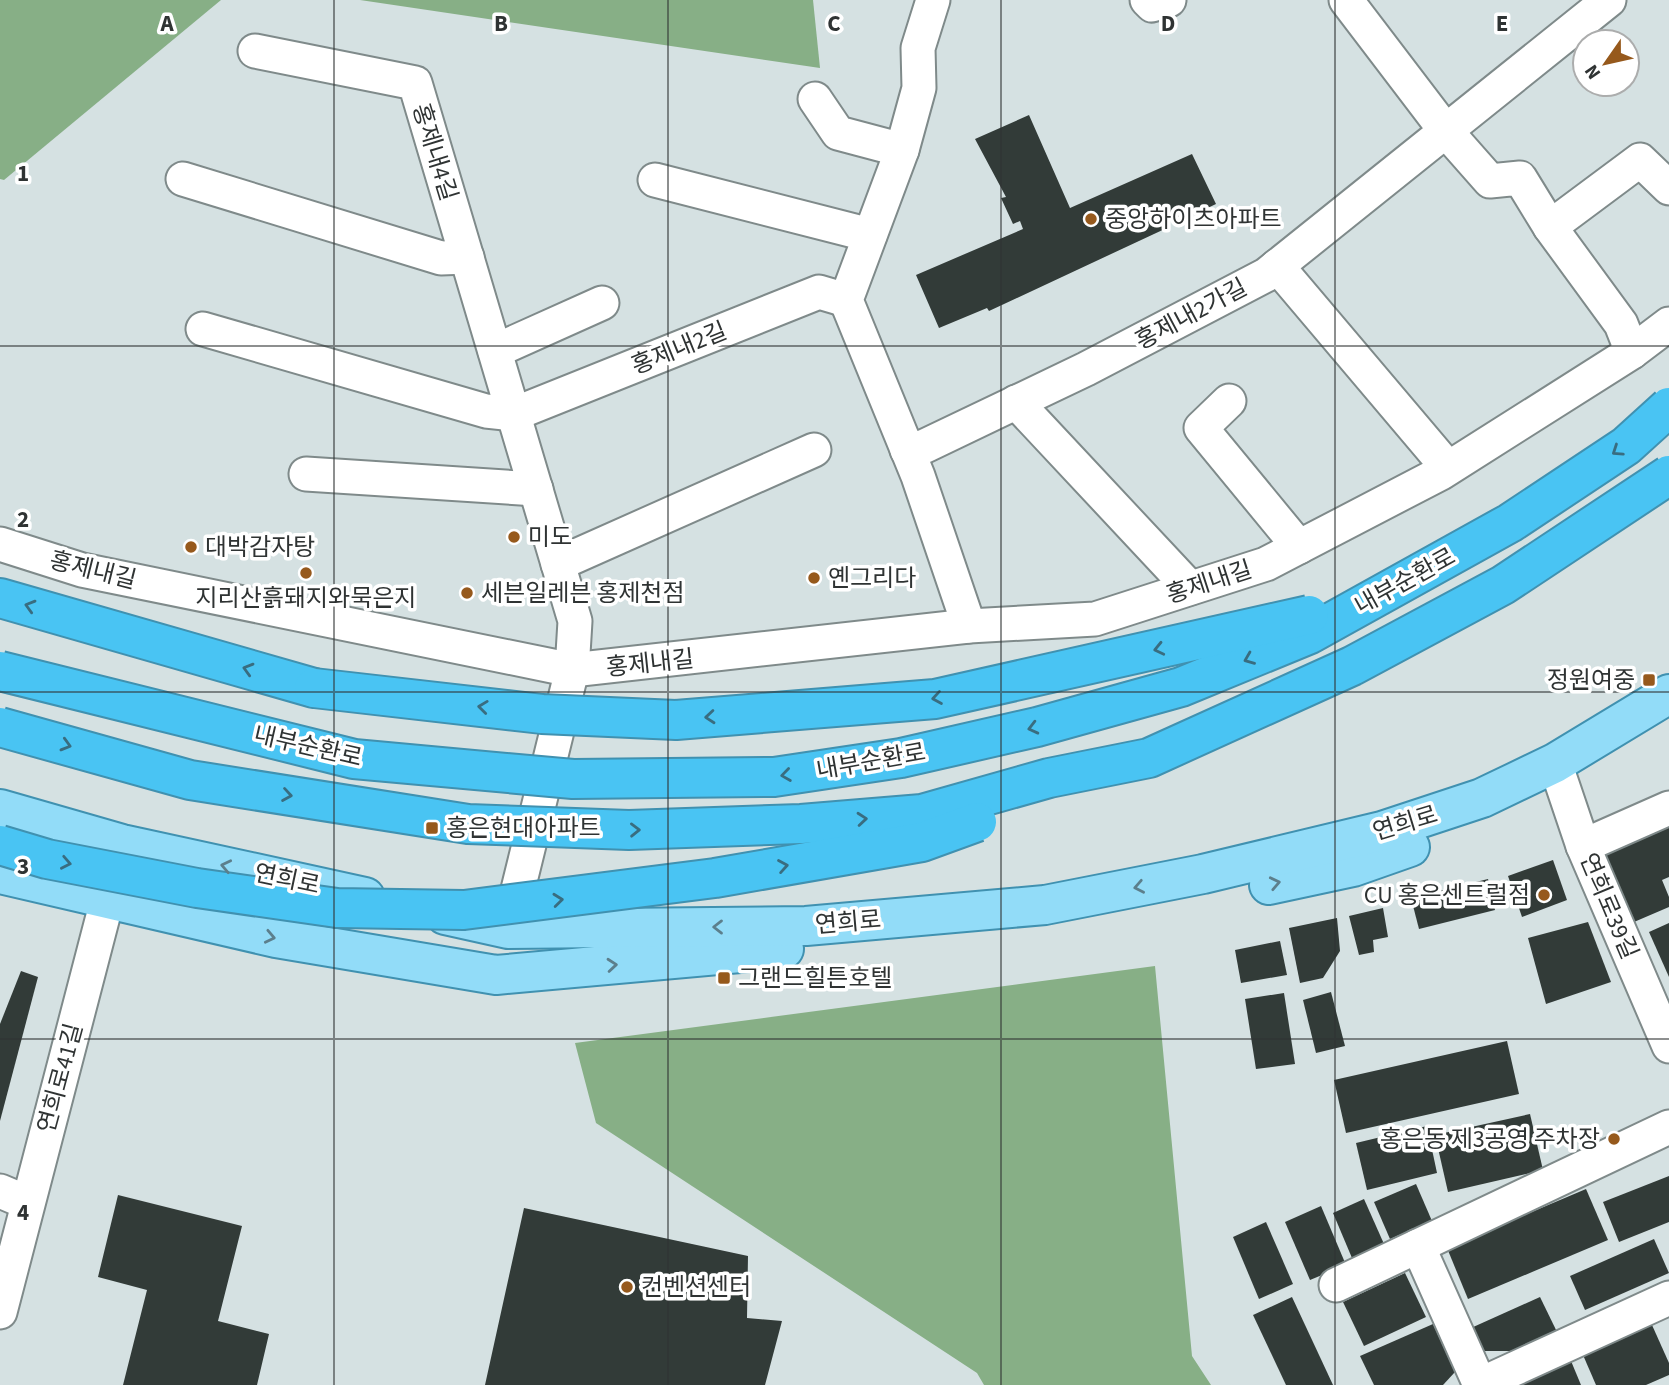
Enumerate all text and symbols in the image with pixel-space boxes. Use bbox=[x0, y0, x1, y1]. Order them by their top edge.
text: A bbox=[159, 7, 174, 40]
text: B bbox=[494, 7, 508, 40]
text: C bbox=[827, 7, 841, 40]
text: D bbox=[1161, 7, 1175, 40]
text: E bbox=[1496, 7, 1508, 40]
north arrow bbox=[1571, 28, 1641, 98]
text: N bbox=[1578, 59, 1608, 84]
street label: 홍제내4길 bbox=[403, 99, 466, 205]
text: 1 bbox=[17, 157, 29, 190]
place label: 중앙하이츠아파트 bbox=[1105, 202, 1282, 237]
marker: 중앙하이츠아파트 bbox=[1083, 211, 1099, 227]
street label: 홍제내2가길 bbox=[1129, 270, 1253, 359]
street label: 홍제내2길 bbox=[626, 313, 732, 383]
one-way arrow bbox=[1612, 443, 1625, 456]
text: 2 bbox=[17, 503, 29, 536]
place label: 미도 bbox=[528, 520, 572, 555]
marker: 미도 bbox=[506, 529, 522, 545]
place label: 대박감자탕 bbox=[205, 530, 315, 565]
marker: 대박감자탕 bbox=[183, 539, 199, 555]
street label: 내부순환로 bbox=[1348, 539, 1462, 624]
street label: 홍제내길 bbox=[46, 543, 140, 598]
street label: 홍제내길 bbox=[1162, 552, 1257, 613]
place label: 옌그리다 bbox=[828, 561, 916, 596]
marker: 지리산흙돼지와묵은지 bbox=[298, 565, 314, 581]
marker: 옌그리다 bbox=[806, 570, 822, 586]
place label: 세븐일레븐 홍제천점 bbox=[481, 576, 685, 611]
place label: 지리산흙돼지와묵은지 bbox=[196, 581, 416, 616]
marker: 세븐일레븐 홍제천점 bbox=[459, 585, 475, 601]
one-way arrow bbox=[24, 600, 36, 615]
one-way arrow bbox=[1153, 640, 1165, 655]
street label: 홍제내길 bbox=[604, 641, 696, 686]
one-way arrow bbox=[1244, 651, 1257, 665]
one-way arrow bbox=[243, 663, 255, 677]
place label: 정원여중 bbox=[1547, 663, 1635, 698]
marker: 정원여중 bbox=[1641, 672, 1657, 688]
one-way arrow bbox=[931, 690, 942, 705]
one-way arrow bbox=[477, 700, 489, 715]
one-way arrow bbox=[704, 709, 715, 724]
street label: 내부순환로 bbox=[250, 717, 366, 776]
one-way arrow bbox=[1027, 720, 1039, 734]
street label: 내부순환로 bbox=[814, 735, 928, 788]
one-way arrow bbox=[60, 737, 72, 752]
one-way arrow bbox=[780, 768, 792, 783]
one-way arrow bbox=[281, 787, 293, 802]
street label: 연희로 bbox=[1368, 797, 1442, 850]
place label: 홍은현대아파트 bbox=[446, 811, 601, 846]
one-way arrow bbox=[857, 812, 868, 827]
marker: 홍은현대아파트 bbox=[424, 820, 440, 836]
one-way arrow bbox=[630, 822, 641, 838]
street label: 연희로39길 bbox=[1571, 848, 1647, 965]
text: 3 bbox=[17, 850, 29, 883]
one-way arrow bbox=[60, 855, 72, 870]
street label: 연희로 bbox=[251, 855, 323, 903]
one-way arrow bbox=[777, 859, 789, 874]
one-way arrow bbox=[220, 860, 232, 875]
one-way arrow bbox=[1269, 877, 1281, 892]
one-way arrow bbox=[1133, 878, 1145, 893]
place label: CU 홍은센트럴점 bbox=[1364, 878, 1530, 913]
marker: CU 홍은센트럴점 bbox=[1536, 887, 1552, 903]
one-way arrow bbox=[553, 892, 564, 907]
street label: 연희로 bbox=[814, 902, 883, 943]
one-way arrow bbox=[713, 919, 723, 935]
one-way arrow bbox=[264, 928, 276, 943]
one-way arrow bbox=[607, 958, 618, 973]
place label: 그랜드힐튼호텔 bbox=[738, 961, 893, 996]
marker: 그랜드힐튼호텔 bbox=[716, 970, 732, 986]
street label: 연희로41길 bbox=[29, 1019, 92, 1137]
place label: 홍은동 제3공영 주차장 bbox=[1380, 1122, 1600, 1157]
marker: 홍은동 제3공영 주차장 bbox=[1606, 1131, 1622, 1147]
text: 4 bbox=[17, 1196, 29, 1229]
place label: 컨벤션센터 bbox=[641, 1270, 751, 1305]
marker: 컨벤션센터 bbox=[619, 1279, 635, 1295]

